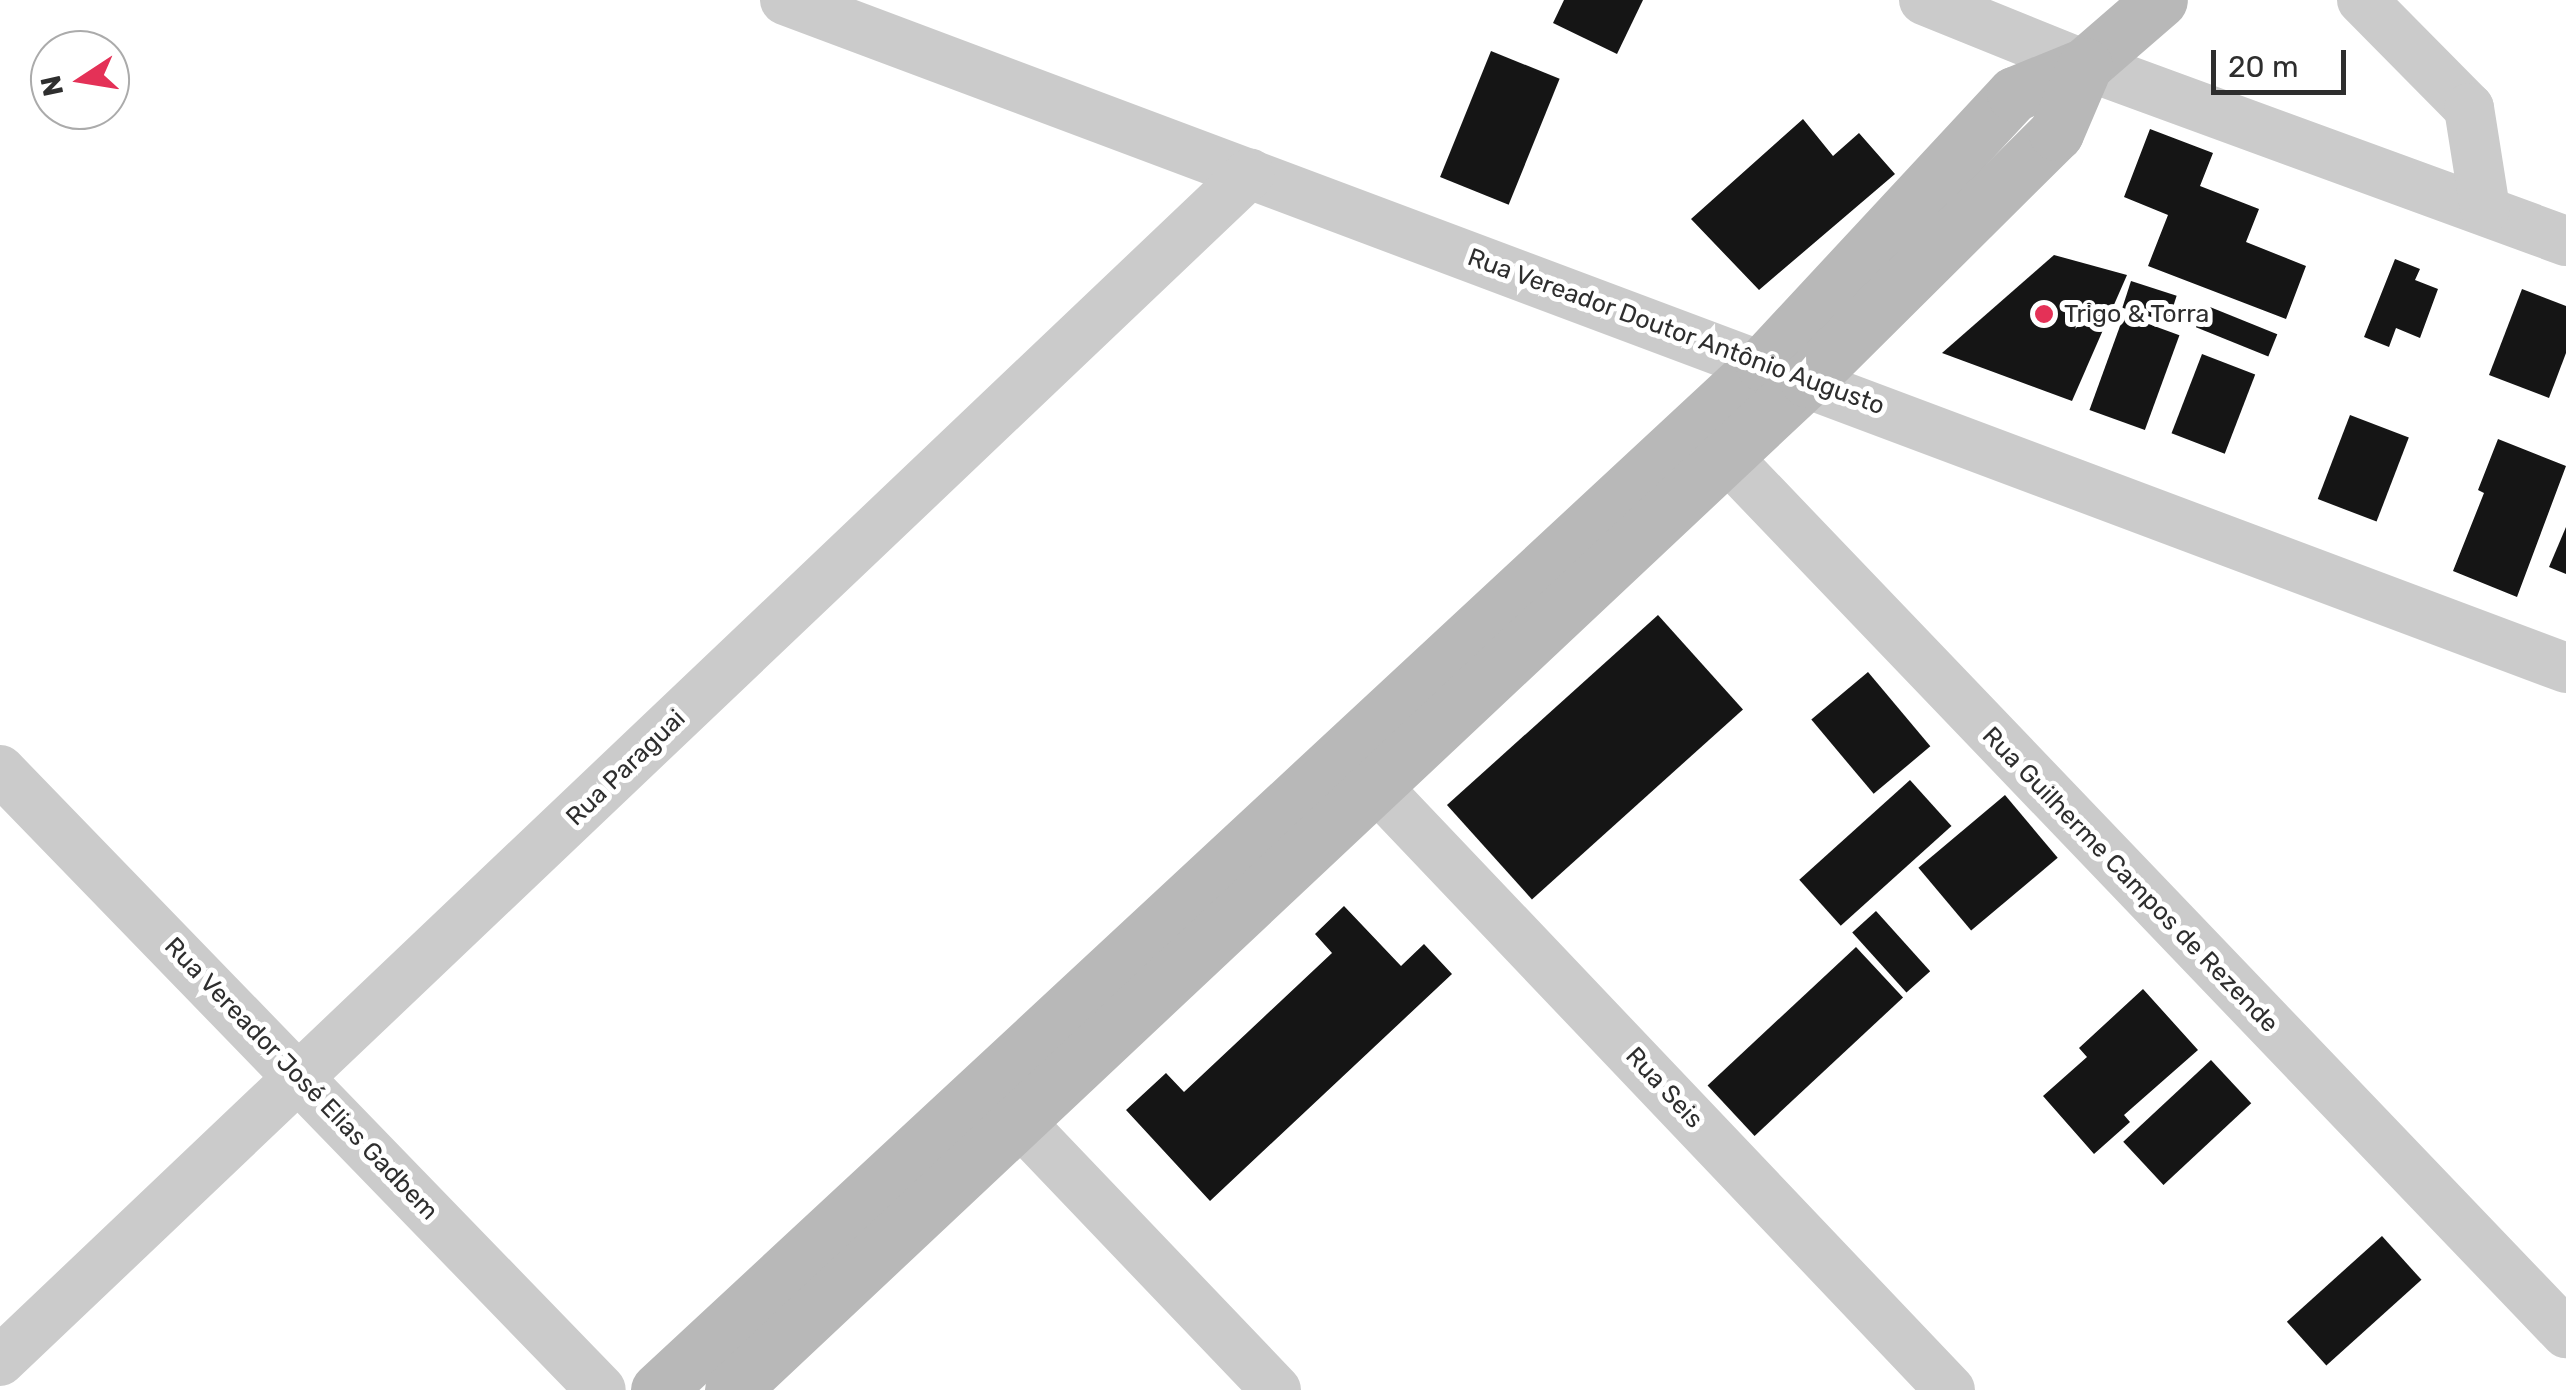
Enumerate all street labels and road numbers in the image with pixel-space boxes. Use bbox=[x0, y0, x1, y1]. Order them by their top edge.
street label: Rua Vereador Doutor Antônio Augusto bbox=[1462, 242, 1890, 422]
street label: Rua Paraguai bbox=[560, 704, 692, 832]
street label: Rua Guilherme Campos de Rezende bbox=[1976, 721, 2284, 1039]
street label: Rua Vereador José Elias Gadbem bbox=[157, 931, 445, 1227]
street label: Rua Seis bbox=[1619, 1041, 1709, 1135]

